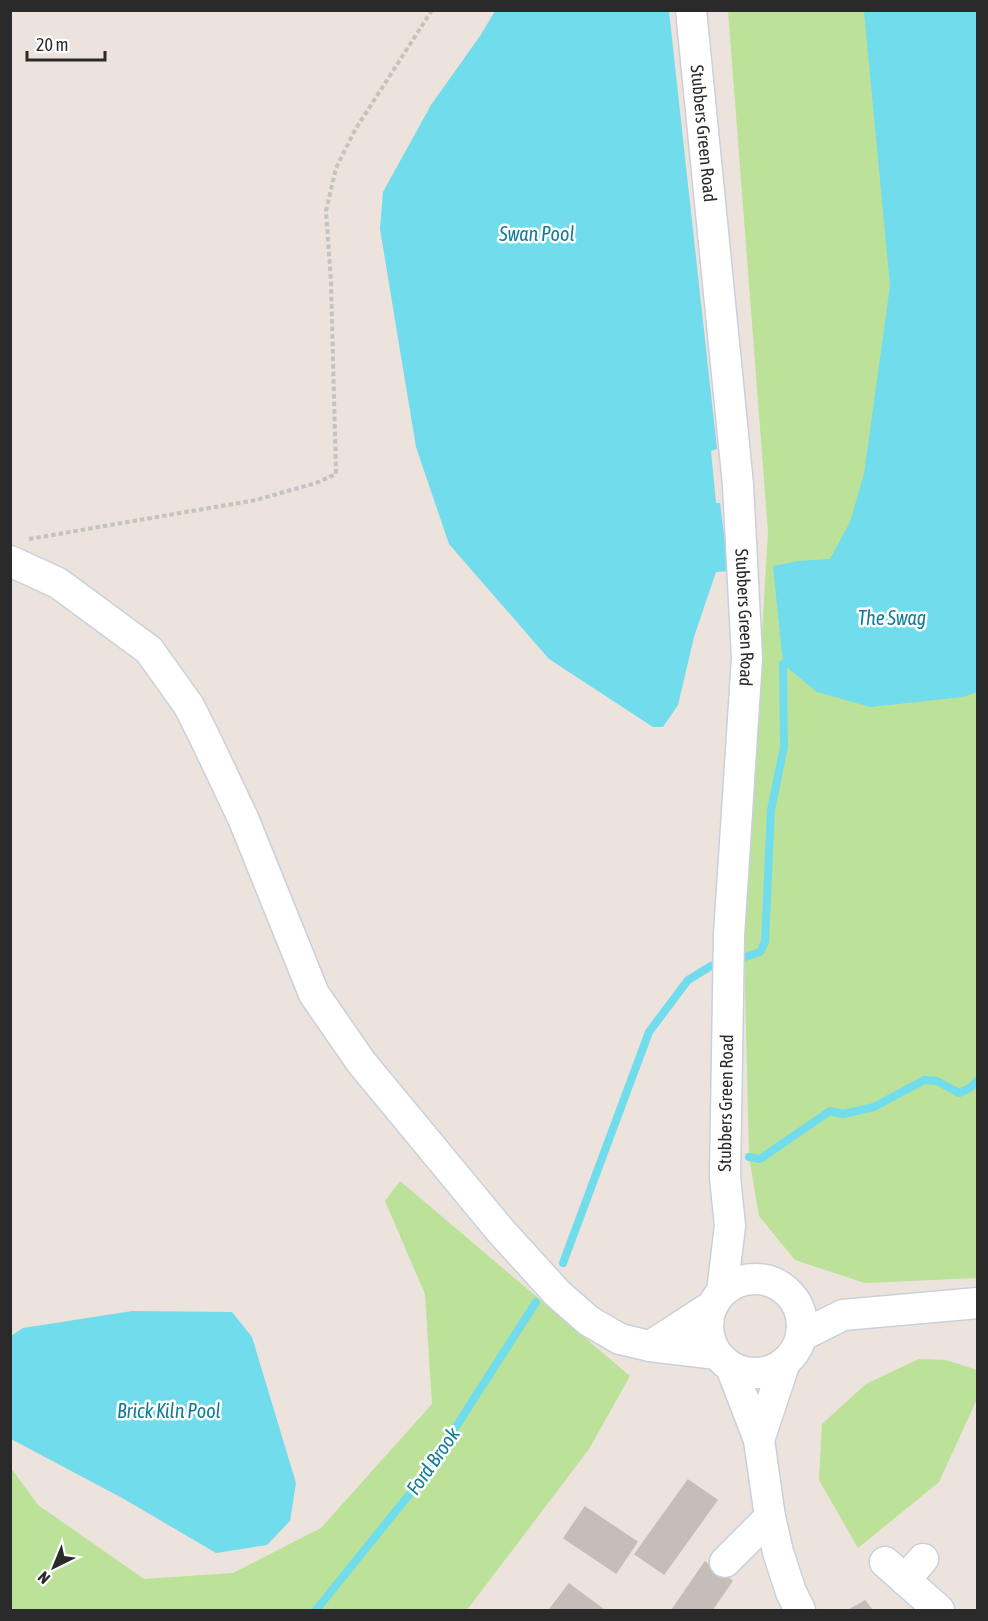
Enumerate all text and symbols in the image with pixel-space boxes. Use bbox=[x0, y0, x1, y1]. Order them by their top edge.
scale bar bbox=[27, 24, 105, 62]
text: 20 m bbox=[36, 34, 68, 55]
street label: Stubbers Green Road bbox=[686, 64, 721, 203]
water label: Swan Pool bbox=[498, 222, 575, 245]
street label: Stubbers Green Road bbox=[731, 548, 758, 687]
water label: The Swag bbox=[858, 606, 926, 629]
street label: Stubbers Green Road bbox=[714, 1034, 737, 1172]
water label: Brick Kiln Pool bbox=[117, 1399, 221, 1422]
water label: Ford Brook bbox=[401, 1422, 464, 1499]
north arrow bbox=[24, 1537, 84, 1597]
text: N bbox=[34, 1568, 53, 1588]

